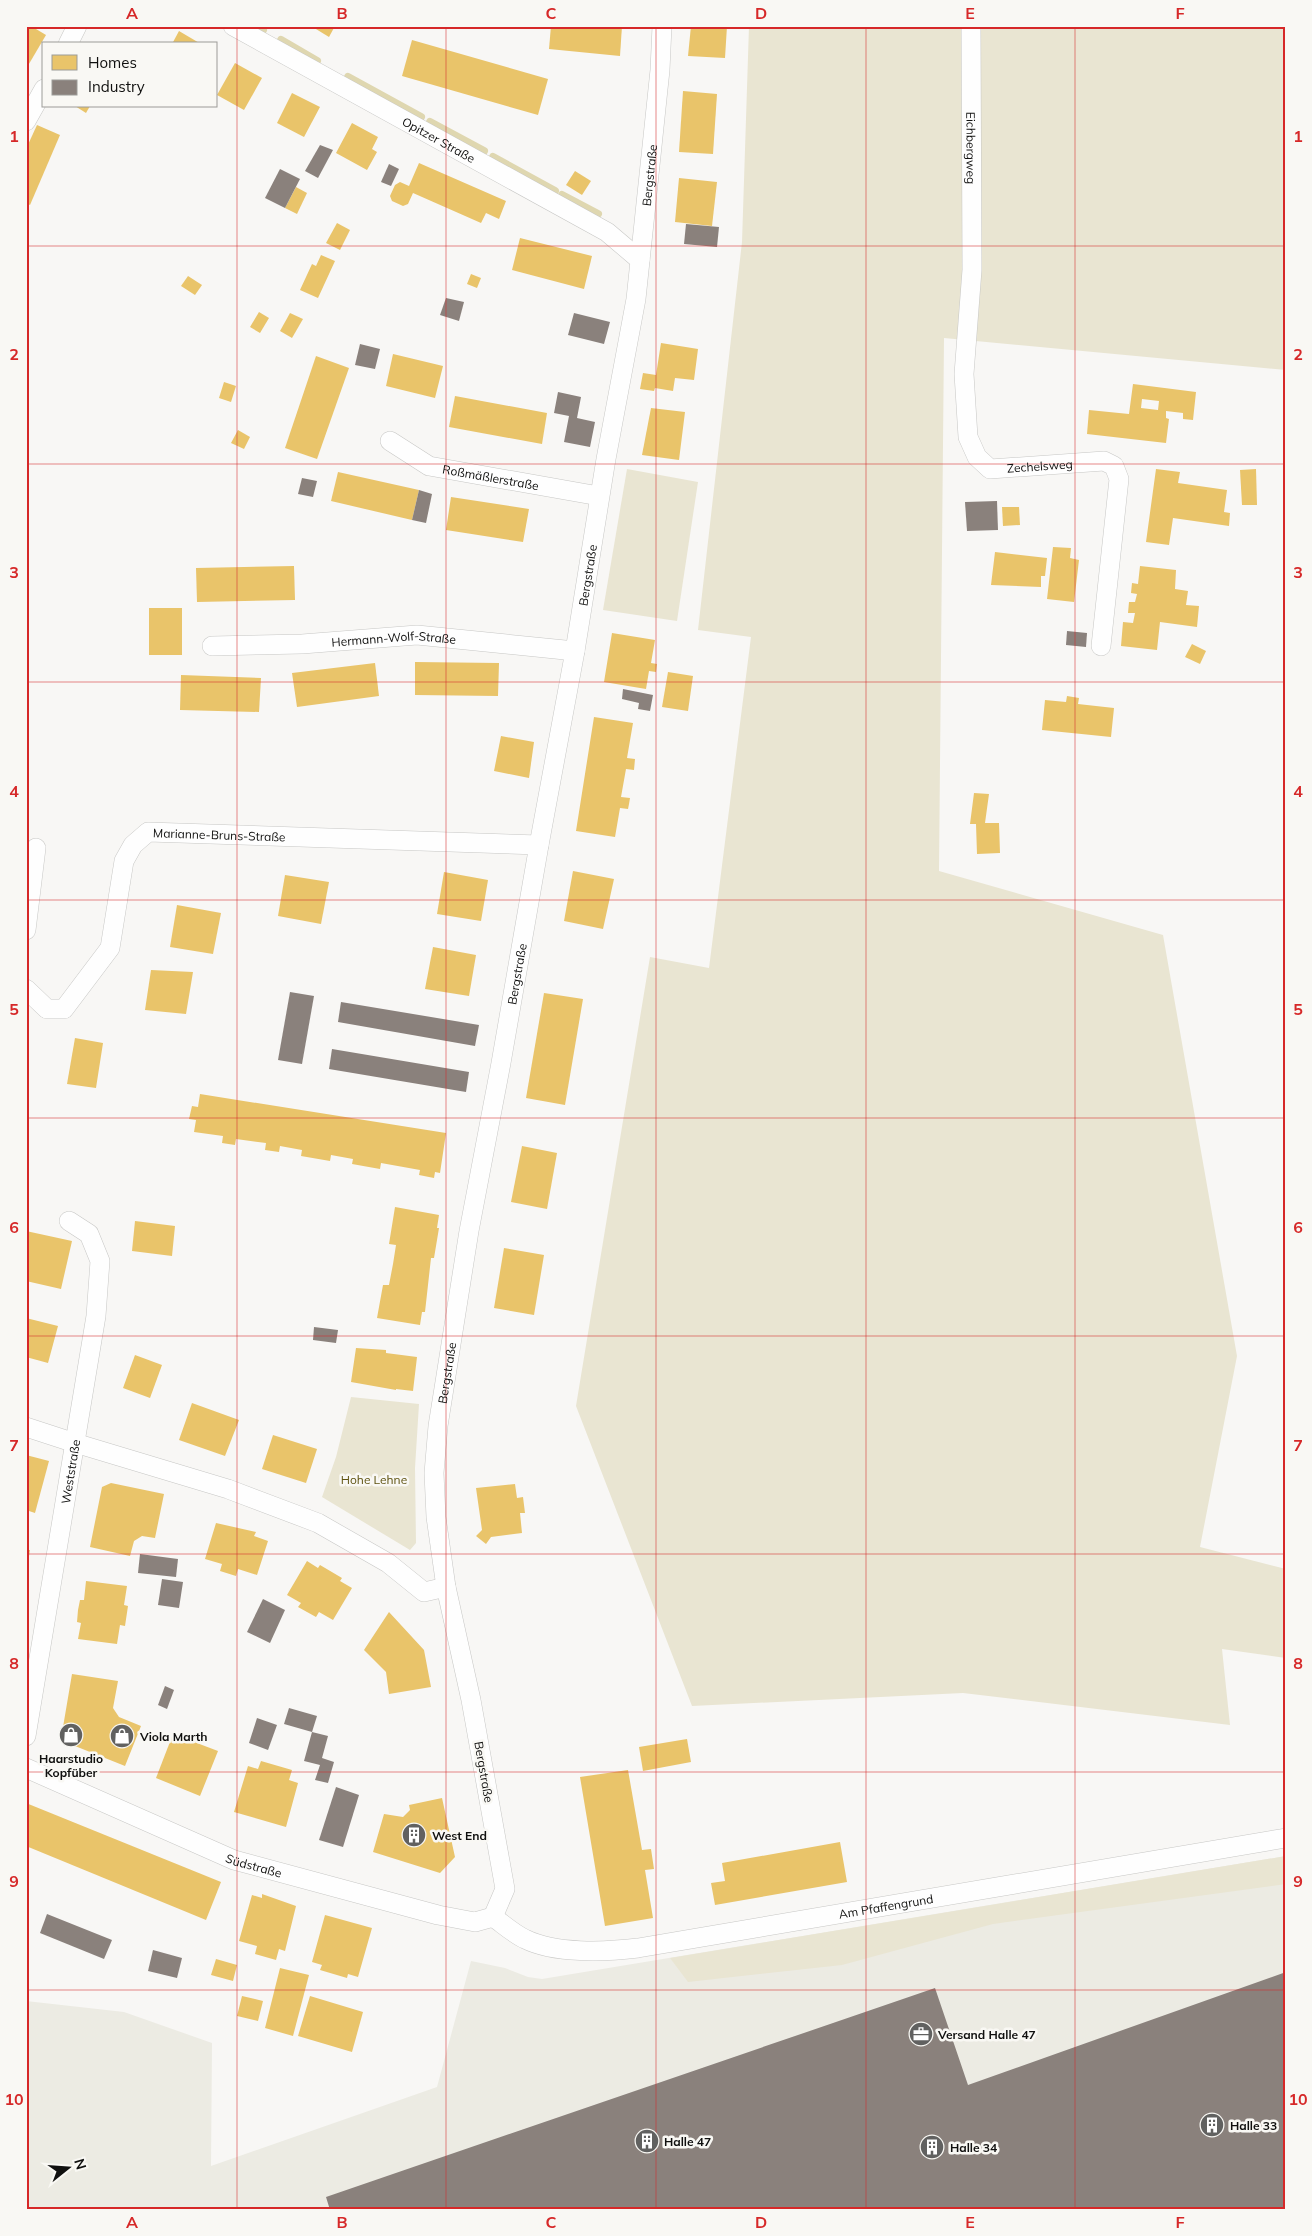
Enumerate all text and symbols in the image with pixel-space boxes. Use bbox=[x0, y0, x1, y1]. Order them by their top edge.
text: A bbox=[126, 3, 138, 23]
text: B bbox=[336, 3, 348, 23]
text: C bbox=[546, 3, 557, 23]
text: D bbox=[755, 3, 767, 23]
text: E bbox=[965, 3, 975, 23]
text: F bbox=[1175, 3, 1185, 23]
legend bbox=[42, 42, 218, 108]
text: Homes bbox=[88, 53, 137, 72]
text: Industry bbox=[88, 77, 145, 96]
street label: Eichbergweg bbox=[964, 112, 979, 184]
street label: Opitzer Straße bbox=[400, 113, 478, 165]
text: 1 bbox=[9, 126, 19, 146]
text: 1 bbox=[1293, 126, 1303, 146]
street label: Bergstraße bbox=[638, 144, 660, 207]
text: 2 bbox=[9, 344, 19, 364]
text: 2 bbox=[1293, 344, 1303, 364]
street label: Zechelsweg bbox=[1006, 456, 1073, 475]
street label: Roßmäßlerstraße bbox=[441, 461, 540, 493]
street label: Bergstraße bbox=[575, 543, 600, 607]
text: 3 bbox=[9, 562, 19, 582]
text: 3 bbox=[1293, 562, 1303, 582]
street label: Hermann-Wolf-Straße bbox=[331, 627, 457, 649]
text: 4 bbox=[9, 781, 19, 801]
text: 4 bbox=[1293, 781, 1303, 801]
street label: Marianne-Bruns-Straße bbox=[153, 825, 286, 844]
street label: Bergstraße bbox=[504, 942, 529, 1006]
text: 5 bbox=[9, 999, 19, 1019]
text: 5 bbox=[1293, 999, 1303, 1019]
text: 6 bbox=[9, 1217, 19, 1237]
text: 6 bbox=[1293, 1217, 1303, 1237]
street label: Bergstraße bbox=[434, 1341, 459, 1405]
text: 7 bbox=[9, 1435, 19, 1455]
text: 7 bbox=[1293, 1435, 1303, 1455]
street label: Weststraße bbox=[57, 1438, 83, 1505]
park label: Hohe Lehne bbox=[341, 1472, 407, 1487]
text: 8 bbox=[9, 1653, 19, 1673]
text: 8 bbox=[1293, 1653, 1303, 1673]
shop icon: Haarstudio Kopfüber bbox=[58, 1722, 84, 1748]
shop icon: Viola Marth bbox=[109, 1723, 135, 1749]
place label: Viola Marth bbox=[139, 1729, 207, 1744]
street label: Bergstraße bbox=[471, 1740, 497, 1804]
place label: Haarstudio Kopfüber bbox=[39, 1751, 103, 1780]
building icon: West End bbox=[401, 1822, 427, 1848]
place label: West End bbox=[432, 1828, 487, 1843]
street label: Südstraße bbox=[224, 1850, 284, 1880]
text: 9 bbox=[9, 1871, 19, 1891]
text: 9 bbox=[1293, 1871, 1303, 1891]
street label: Am Pfaffengrund bbox=[837, 1891, 934, 1921]
office icon: Versand Halle 47 bbox=[908, 2021, 934, 2047]
place label: Versand Halle 47 bbox=[937, 2027, 1036, 2042]
text: 10 bbox=[4, 2089, 24, 2109]
text: 10 bbox=[1288, 2089, 1308, 2109]
building icon: Halle 33 bbox=[1199, 2112, 1225, 2138]
place label: Halle 33 bbox=[1230, 2118, 1277, 2133]
building icon: Halle 47 bbox=[634, 2128, 660, 2154]
place label: Halle 47 bbox=[664, 2134, 711, 2149]
building icon: Halle 34 bbox=[919, 2134, 945, 2160]
place label: Halle 34 bbox=[950, 2140, 997, 2155]
north arrow bbox=[42, 2144, 92, 2194]
text: N bbox=[70, 2157, 91, 2172]
text: A bbox=[126, 2212, 138, 2232]
text: B bbox=[336, 2212, 348, 2232]
text: C bbox=[546, 2212, 557, 2232]
text: D bbox=[755, 2212, 767, 2232]
text: E bbox=[965, 2212, 975, 2232]
text: F bbox=[1175, 2212, 1185, 2232]

